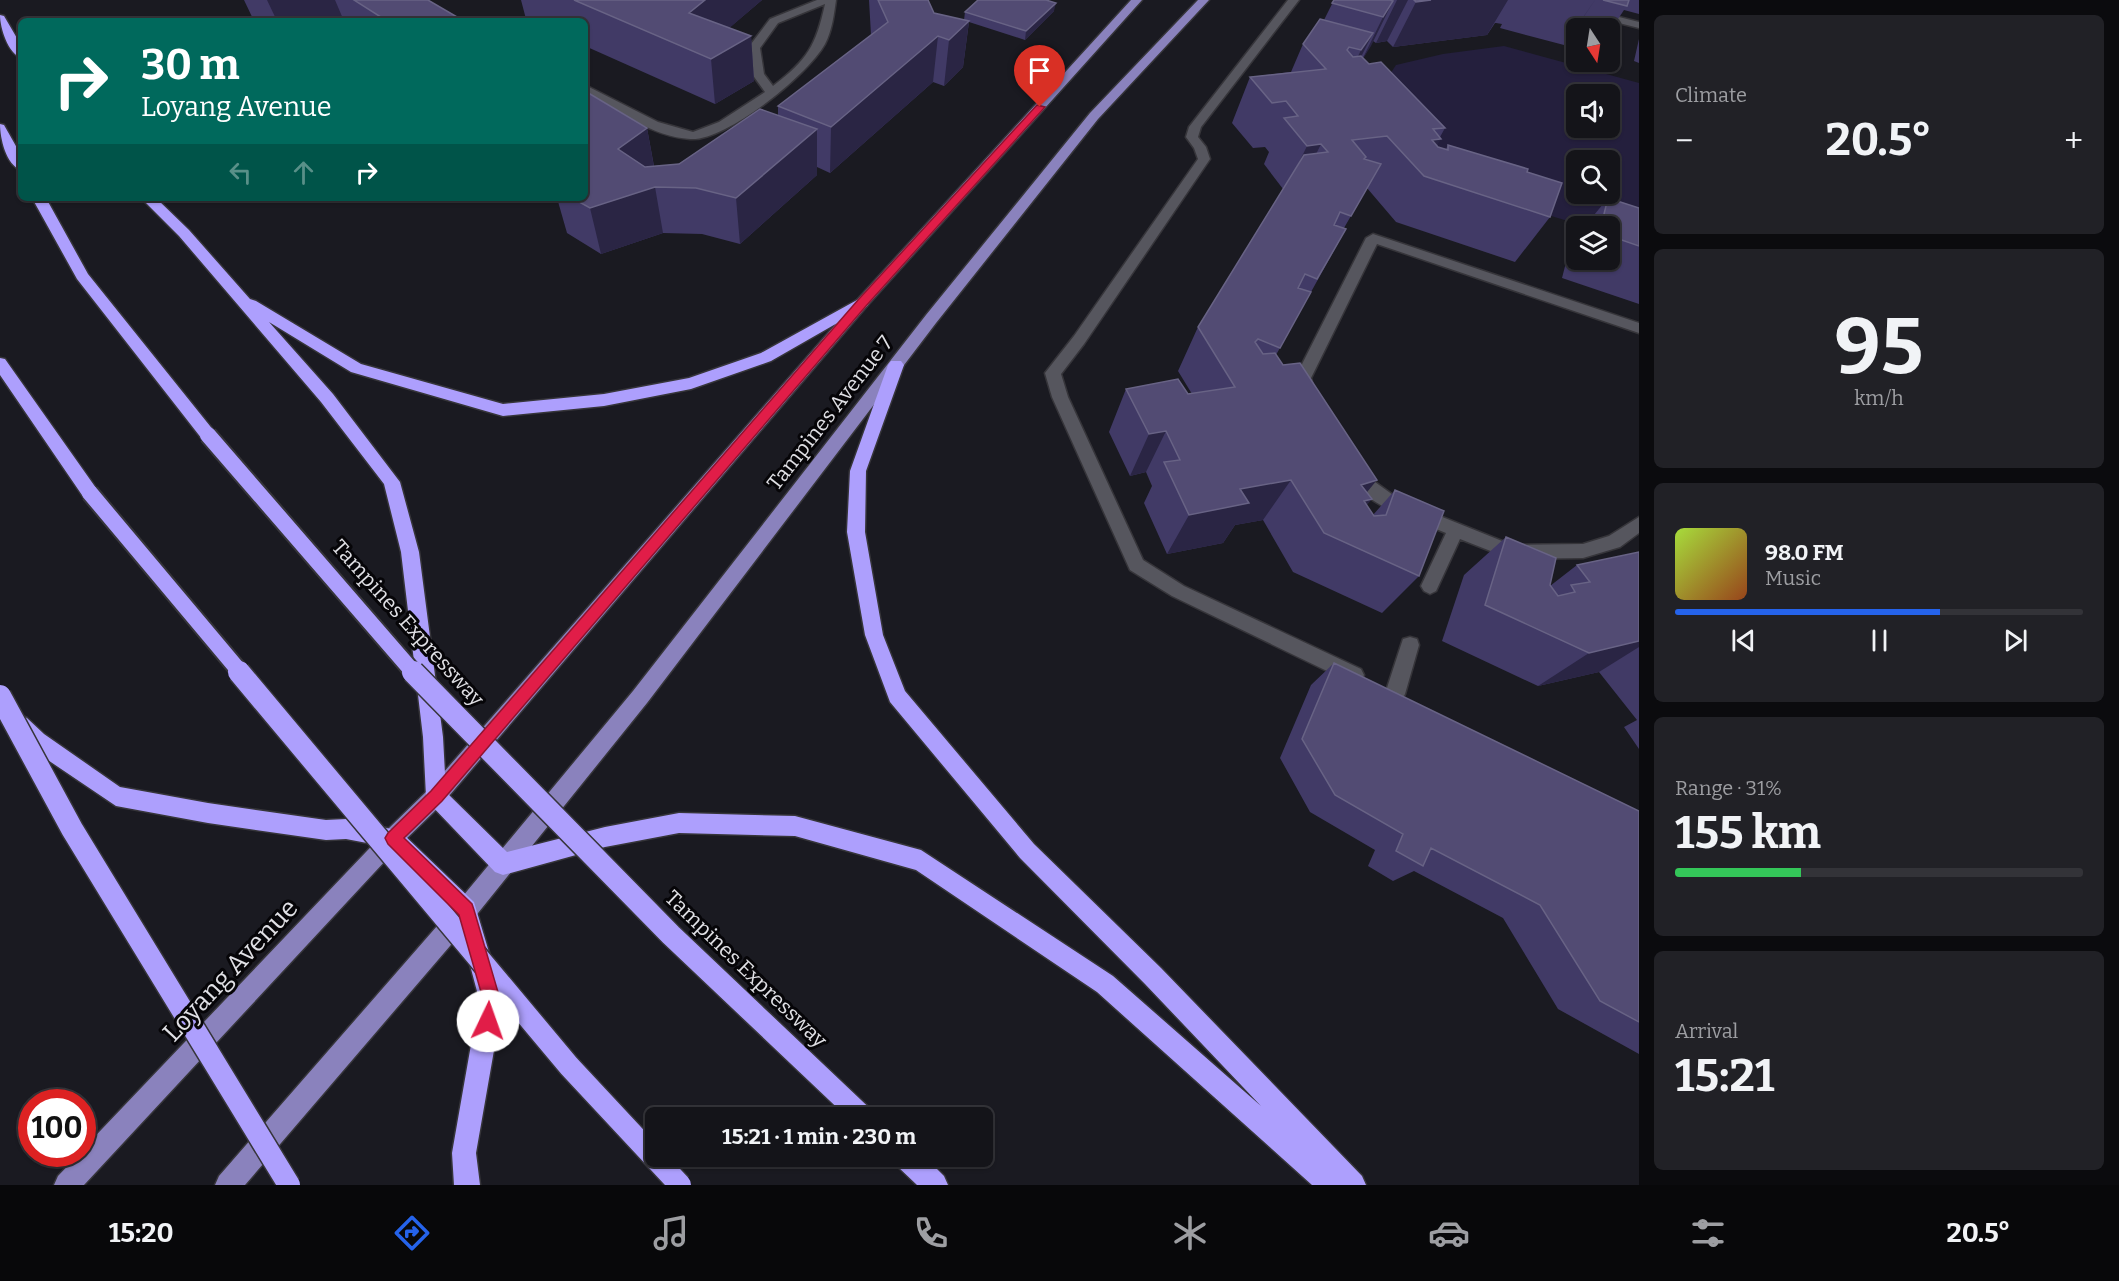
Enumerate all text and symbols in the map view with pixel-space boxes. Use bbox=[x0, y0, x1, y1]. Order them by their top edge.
north arrow bbox=[1566, 18, 1620, 72]
map controls bbox=[1566, 18, 1620, 270]
text: 30 m bbox=[141, 40, 240, 90]
icon: right bbox=[42, 42, 120, 120]
pin bbox=[1014, 45, 1065, 107]
icon: arrive bbox=[1023, 54, 1056, 87]
text: Climate bbox=[1675, 83, 1747, 107]
button: sound bbox=[1566, 84, 1620, 138]
text: Loyang Avenue bbox=[141, 91, 332, 123]
text: 20.5° bbox=[1826, 113, 1932, 167]
text: − bbox=[1675, 121, 1693, 161]
text: + bbox=[2064, 121, 2083, 161]
button: search bbox=[1566, 150, 1620, 204]
icon: left bbox=[224, 156, 257, 189]
icon: ahead bbox=[287, 156, 320, 189]
icon: right bbox=[350, 156, 383, 189]
button: layers bbox=[1566, 216, 1620, 270]
text: 95 bbox=[1835, 300, 1923, 394]
street label: Tampines Avenue 7 bbox=[762, 330, 899, 495]
text: km/h bbox=[1854, 386, 1904, 410]
street label: Tampines Expressway bbox=[326, 534, 490, 712]
text: 98.0 FM bbox=[1765, 539, 1844, 566]
text: Music bbox=[1765, 566, 1821, 590]
icon: previous bbox=[1727, 624, 1760, 657]
icon: pause bbox=[1863, 624, 1896, 657]
icon: next bbox=[1999, 624, 2032, 657]
text: Range · 31% bbox=[1675, 776, 1782, 800]
text: 155 km bbox=[1675, 806, 1821, 860]
street label: Tampines Expressway bbox=[660, 885, 833, 1054]
street label: Loyang Avenue bbox=[156, 893, 304, 1048]
position arrow bbox=[456, 989, 520, 1053]
text: Arrival bbox=[1675, 1019, 1738, 1043]
text: 15:21 bbox=[1675, 1049, 1774, 1103]
speed limit sign: 100 bbox=[18, 1089, 96, 1167]
text: 15:21 · 1 min · 230 m bbox=[722, 1123, 916, 1150]
icon: directions bbox=[391, 1212, 433, 1254]
icon: music bbox=[650, 1212, 692, 1254]
icon: phone bbox=[910, 1212, 952, 1254]
icon: climate bbox=[1169, 1212, 1211, 1254]
icon: car bbox=[1428, 1212, 1470, 1254]
icon: filters bbox=[1687, 1212, 1729, 1254]
text: 15:20 bbox=[109, 1217, 174, 1249]
text: 20.5° bbox=[1947, 1217, 2010, 1249]

